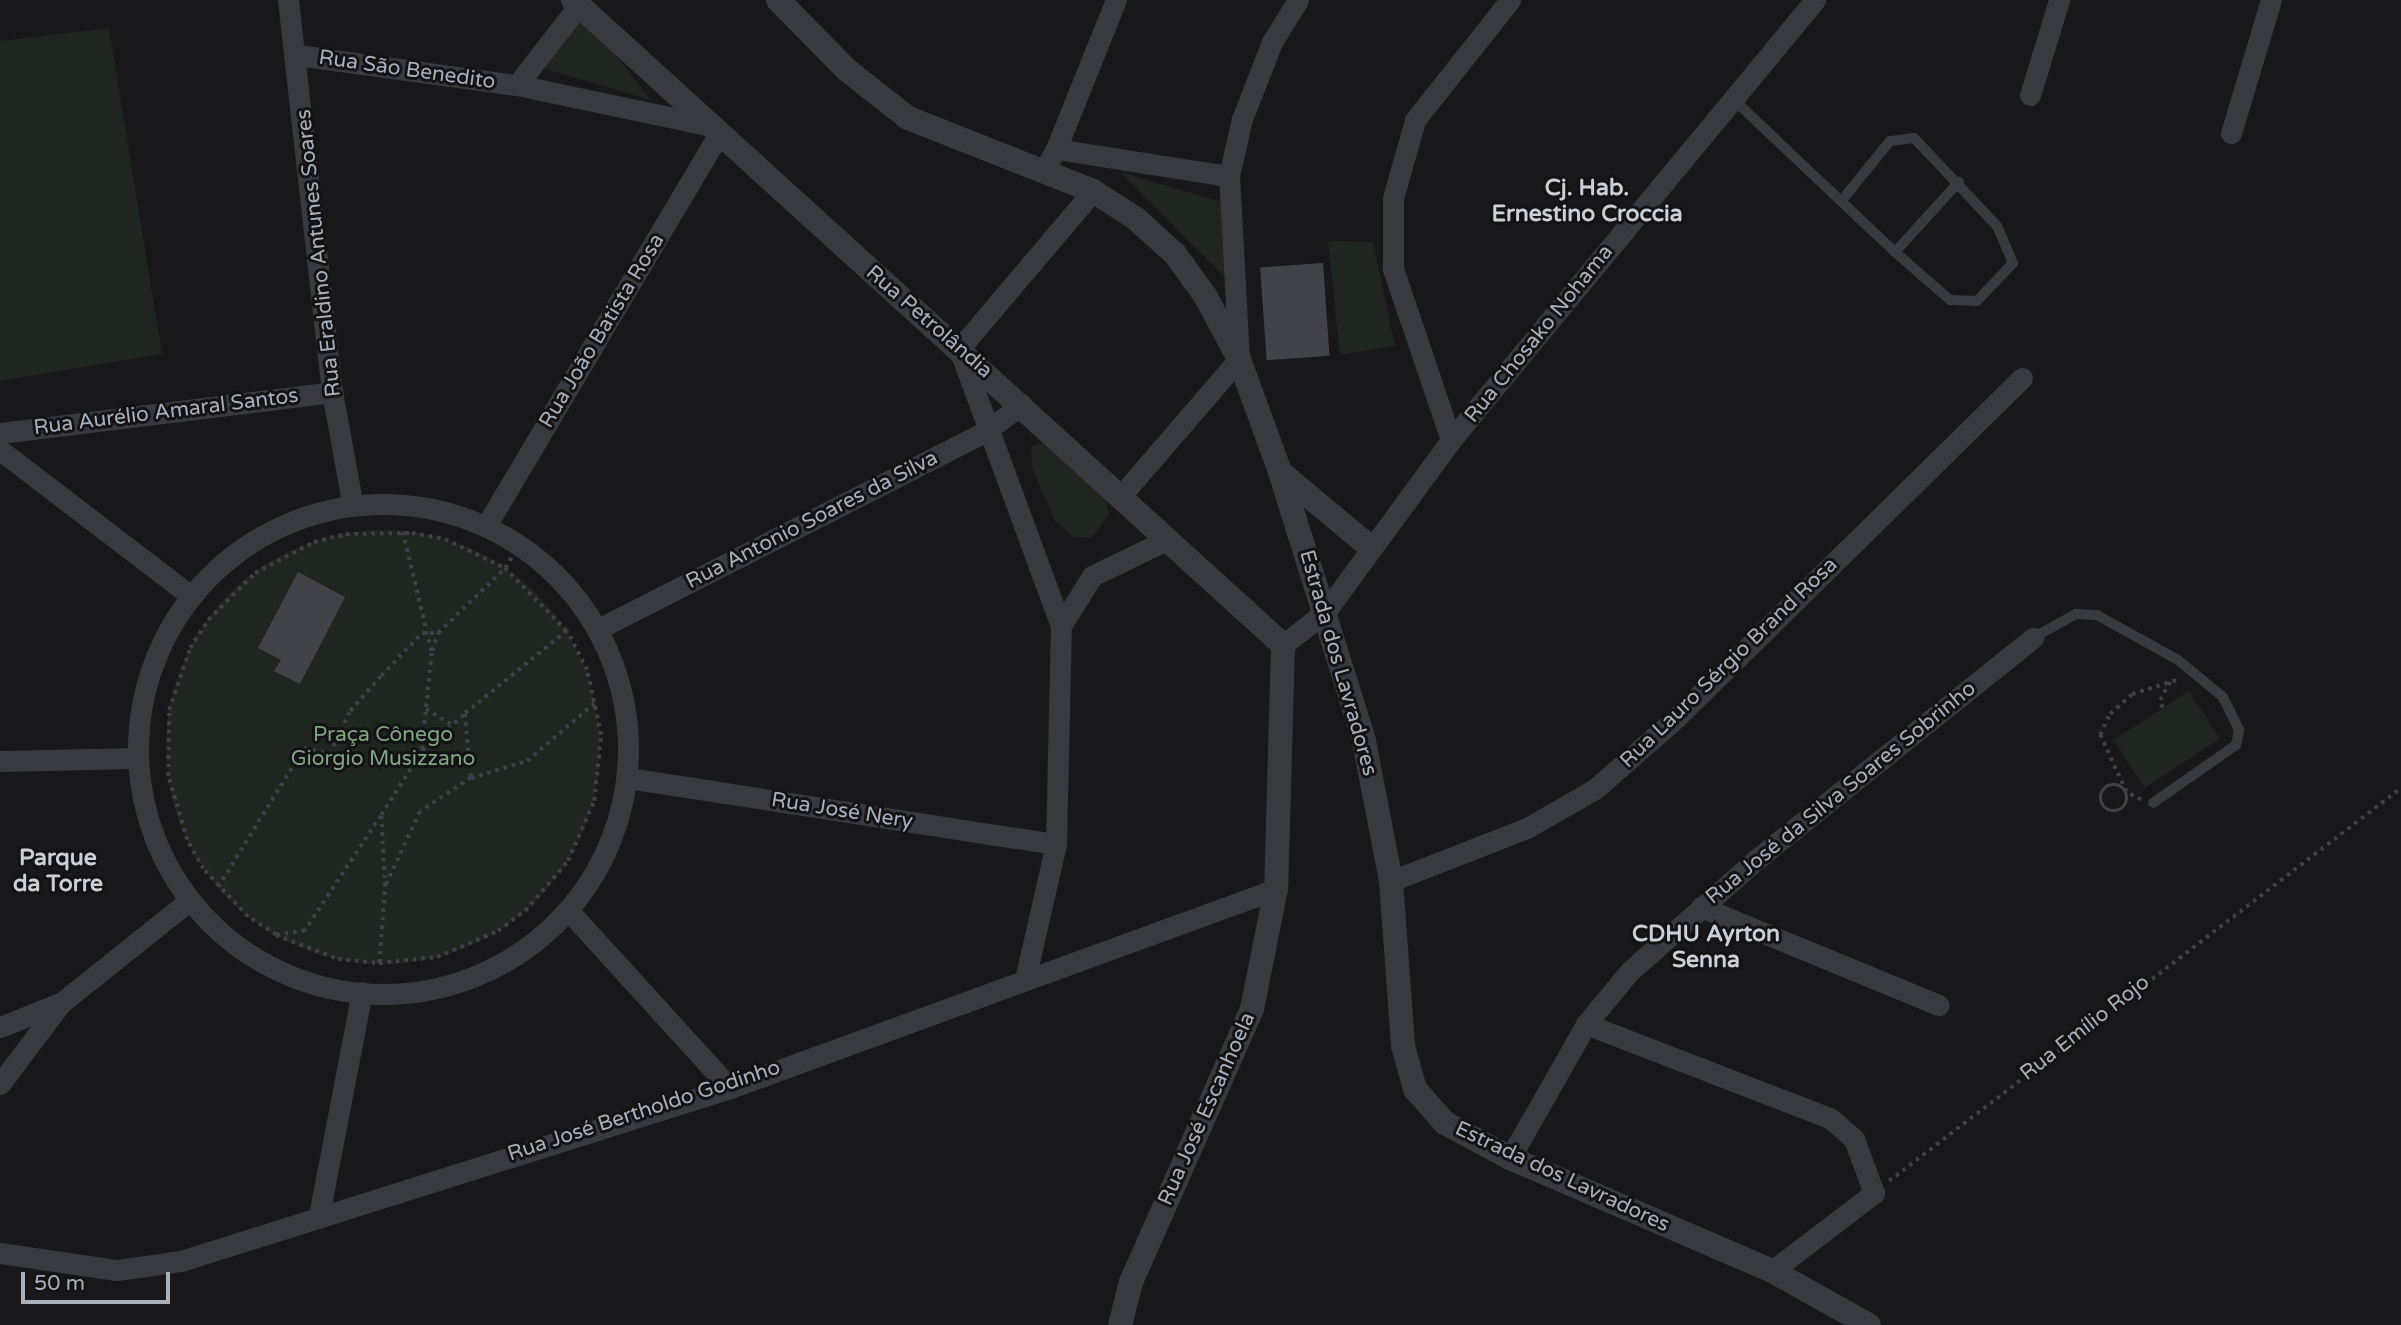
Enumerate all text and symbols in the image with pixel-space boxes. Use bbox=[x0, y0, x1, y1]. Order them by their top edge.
street label: Rua São Benedito bbox=[317, 45, 497, 95]
street label: Rua Eraldino Antunes Soares bbox=[291, 108, 347, 398]
district label: Cj. Hab. Ernestino Croccia bbox=[1491, 174, 1683, 228]
street label: Rua João Batista Rosa bbox=[534, 229, 670, 433]
street label: Rua Chosako Nohama bbox=[1460, 240, 1618, 428]
street label: Rua Petrolândia bbox=[861, 260, 997, 384]
street label: Rua Aurélio Amaral Santos bbox=[32, 383, 300, 441]
street label: Rua Antonio Soares da Silva bbox=[682, 445, 942, 595]
street label: Estrada dos Lavradores bbox=[1294, 547, 1382, 779]
street label: Rua Lauro Sérgio Brand Rosa bbox=[1615, 552, 1843, 774]
street label: Rua José da Silva Soares Sobrinho bbox=[1701, 676, 1981, 910]
park label: Praça Cônego Giorgio Musizzano bbox=[291, 722, 475, 772]
street label: Rua José Nery bbox=[770, 787, 914, 835]
district label: Parque da Torre bbox=[13, 844, 103, 898]
district label: CDHU Ayrton Senna bbox=[1632, 920, 1780, 974]
street label: Rua Emílio Rojo bbox=[2015, 970, 2155, 1086]
street label: Rua José Escanhoela bbox=[1153, 1009, 1261, 1209]
street label: Rua José Bertholdo Godinho bbox=[505, 1055, 783, 1167]
street label: Estrada dos Lavradores bbox=[1451, 1116, 1673, 1238]
scale bar bbox=[24, 1258, 173, 1302]
text: 50 m bbox=[34, 1271, 85, 1296]

